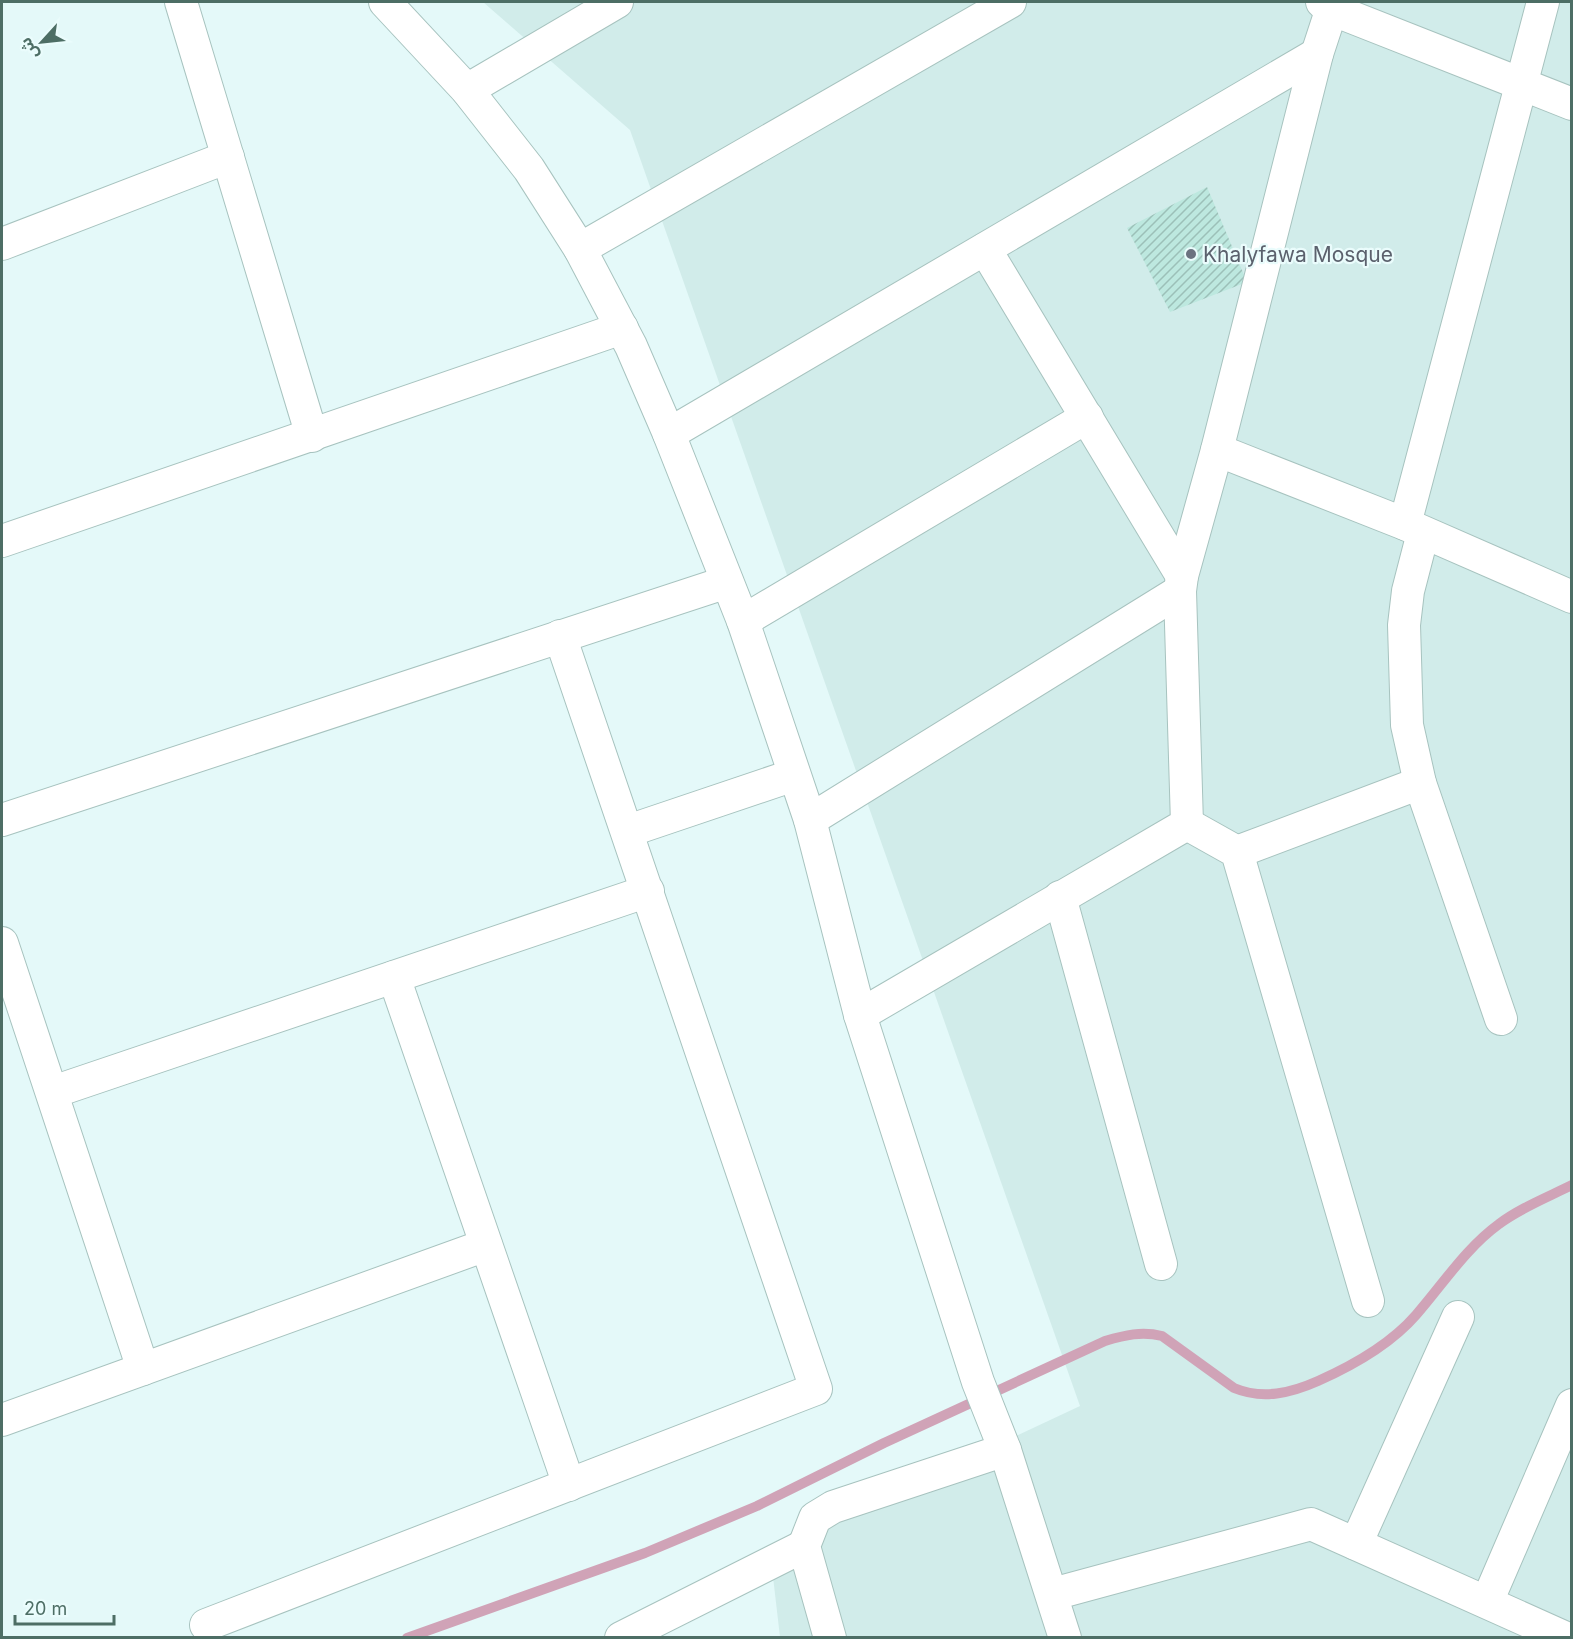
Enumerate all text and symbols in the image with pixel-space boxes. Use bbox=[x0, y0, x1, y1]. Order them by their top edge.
north arrow bbox=[12, 12, 72, 72]
text: ش bbox=[15, 34, 43, 63]
place label: Khalyfawa Mosque bbox=[1203, 242, 1393, 267]
marker: Khalyfawa Mosque bbox=[1184, 247, 1198, 261]
scale bar bbox=[15, 1588, 114, 1626]
text: 20 m bbox=[24, 1598, 67, 1619]

